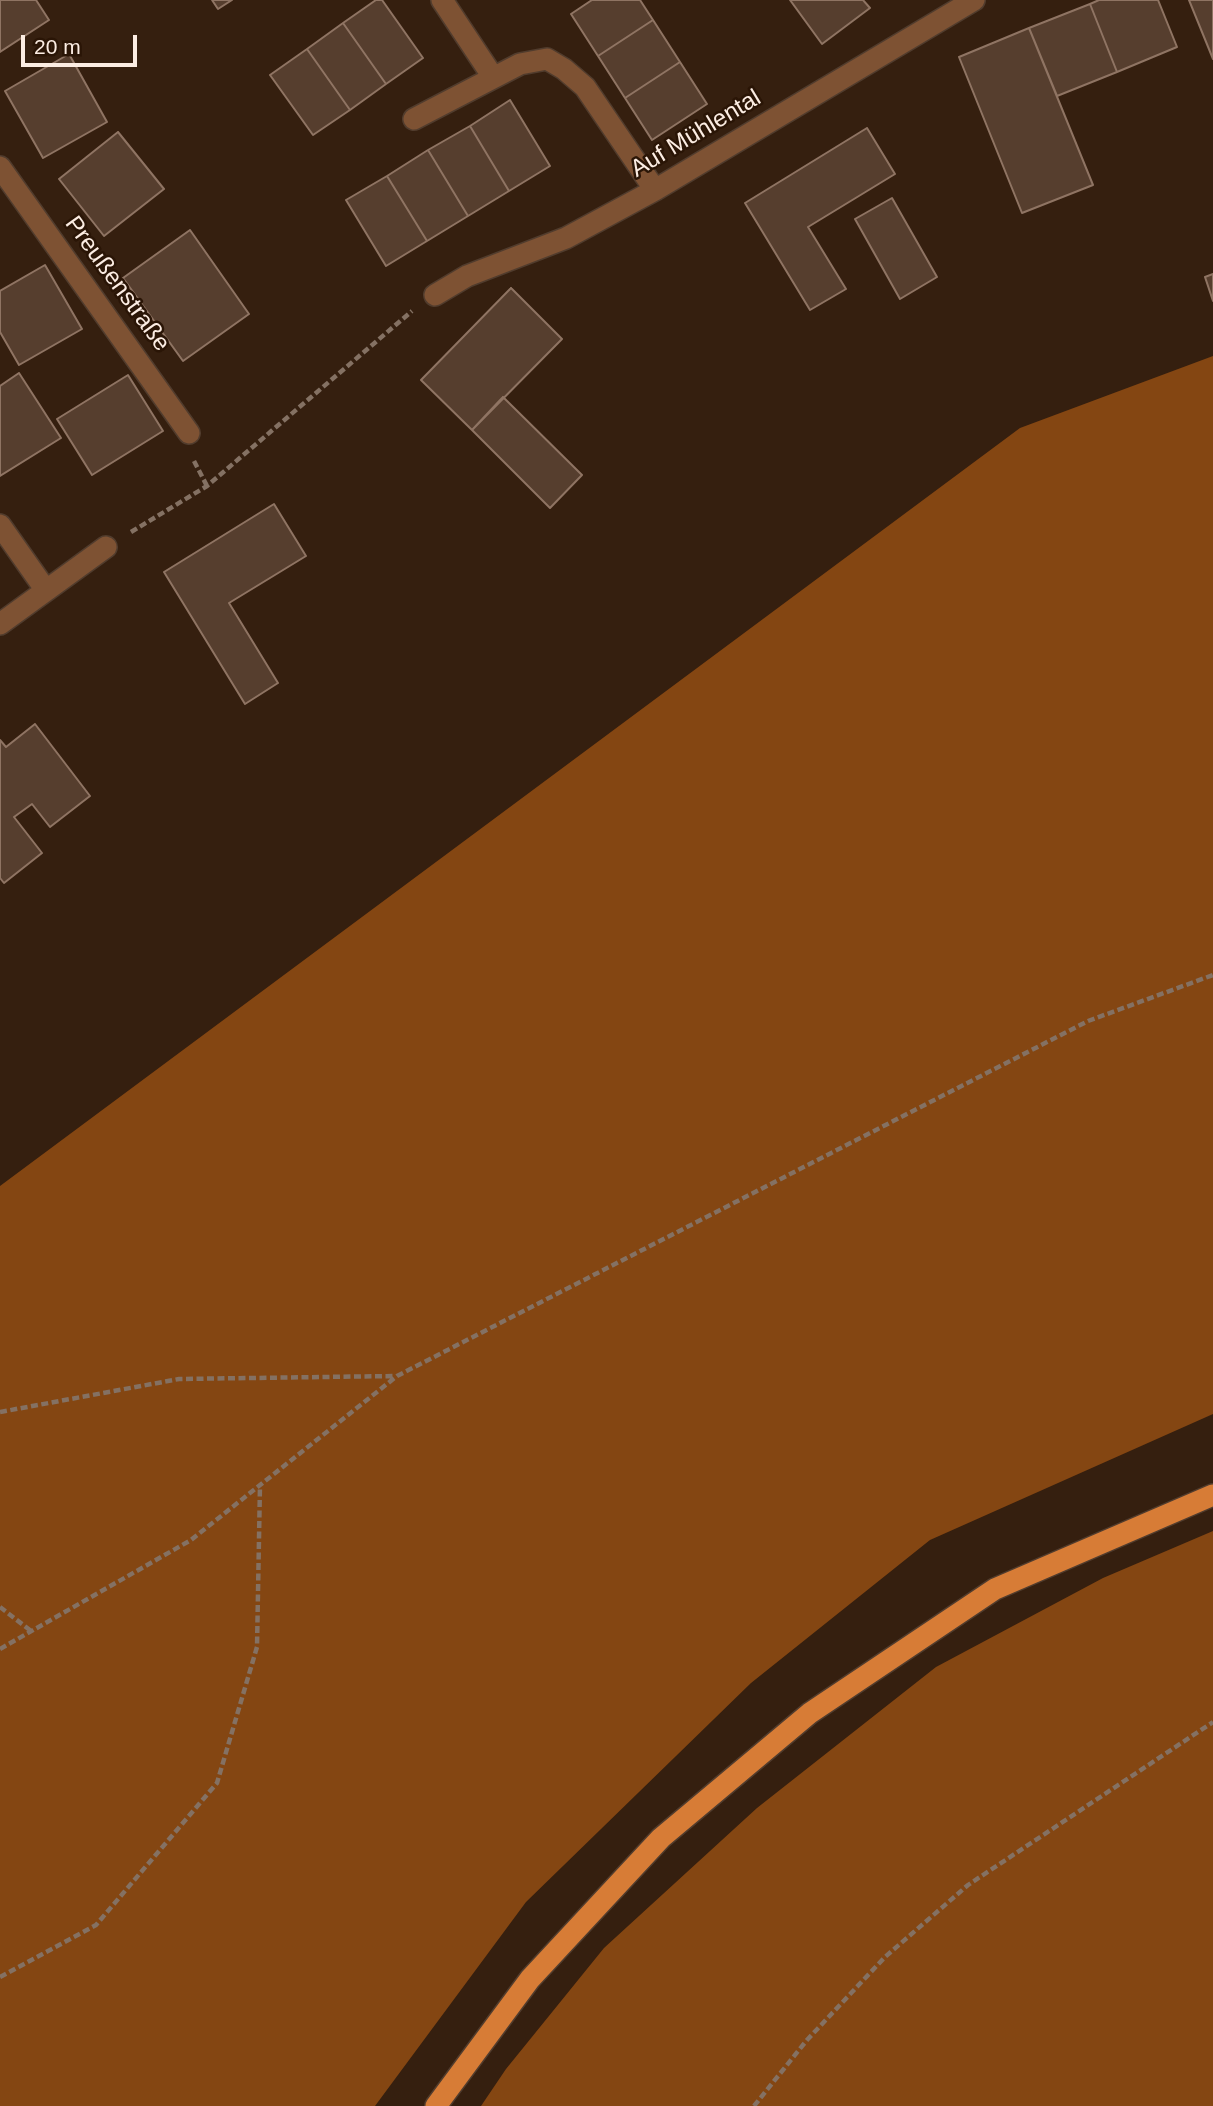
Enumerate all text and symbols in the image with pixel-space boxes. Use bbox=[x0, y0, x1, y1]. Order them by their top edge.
scale bar bbox=[24, 21, 140, 65]
text: 20 m bbox=[34, 35, 81, 58]
street label: Auf Mühlental bbox=[626, 84, 766, 184]
street label: Preußenstraße bbox=[58, 211, 176, 357]

